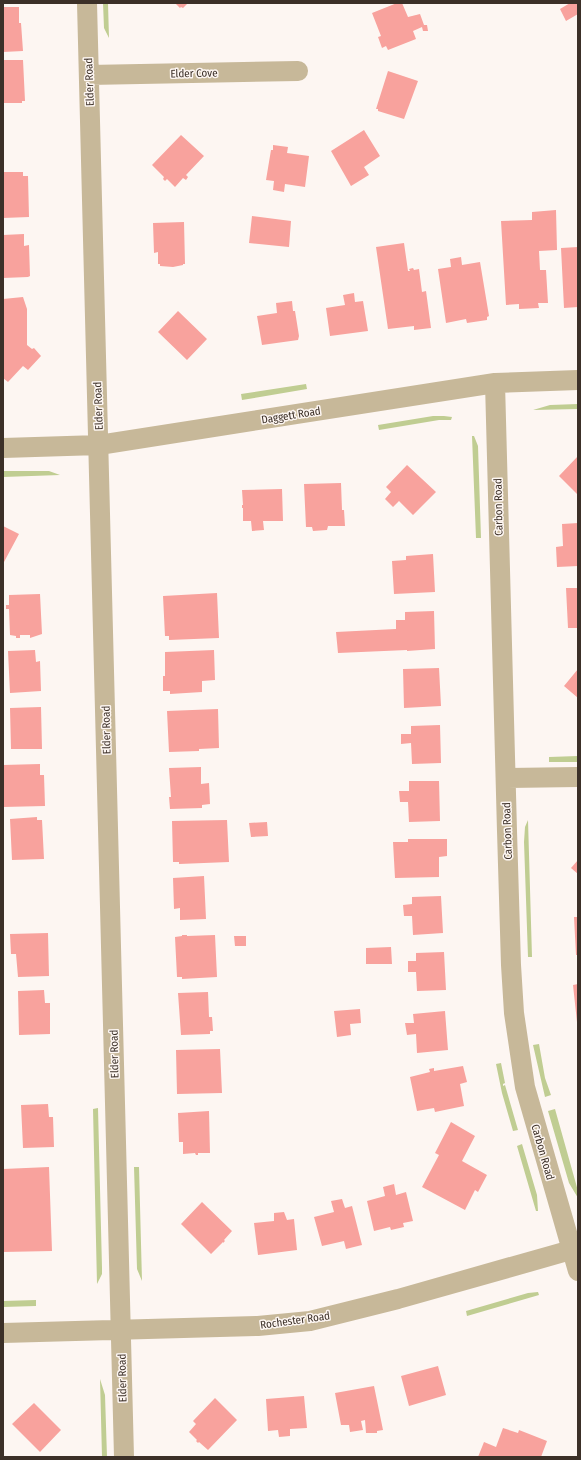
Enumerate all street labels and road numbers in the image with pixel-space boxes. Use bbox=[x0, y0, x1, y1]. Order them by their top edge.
street label: Elder Road bbox=[82, 58, 97, 106]
street label: Elder Cove bbox=[170, 67, 218, 80]
street label: Elder Road bbox=[91, 382, 106, 430]
street label: Daggett Road bbox=[261, 404, 322, 427]
street label: Carbon Road bbox=[491, 478, 506, 536]
street label: Elder Road bbox=[100, 706, 113, 754]
street label: Carbon Road bbox=[500, 802, 515, 860]
street label: Elder Road bbox=[108, 1030, 121, 1078]
street label: Carbon Road bbox=[528, 1123, 557, 1182]
street label: Rochester Road bbox=[259, 1309, 331, 1332]
street label: Elder Road bbox=[116, 1354, 129, 1402]

